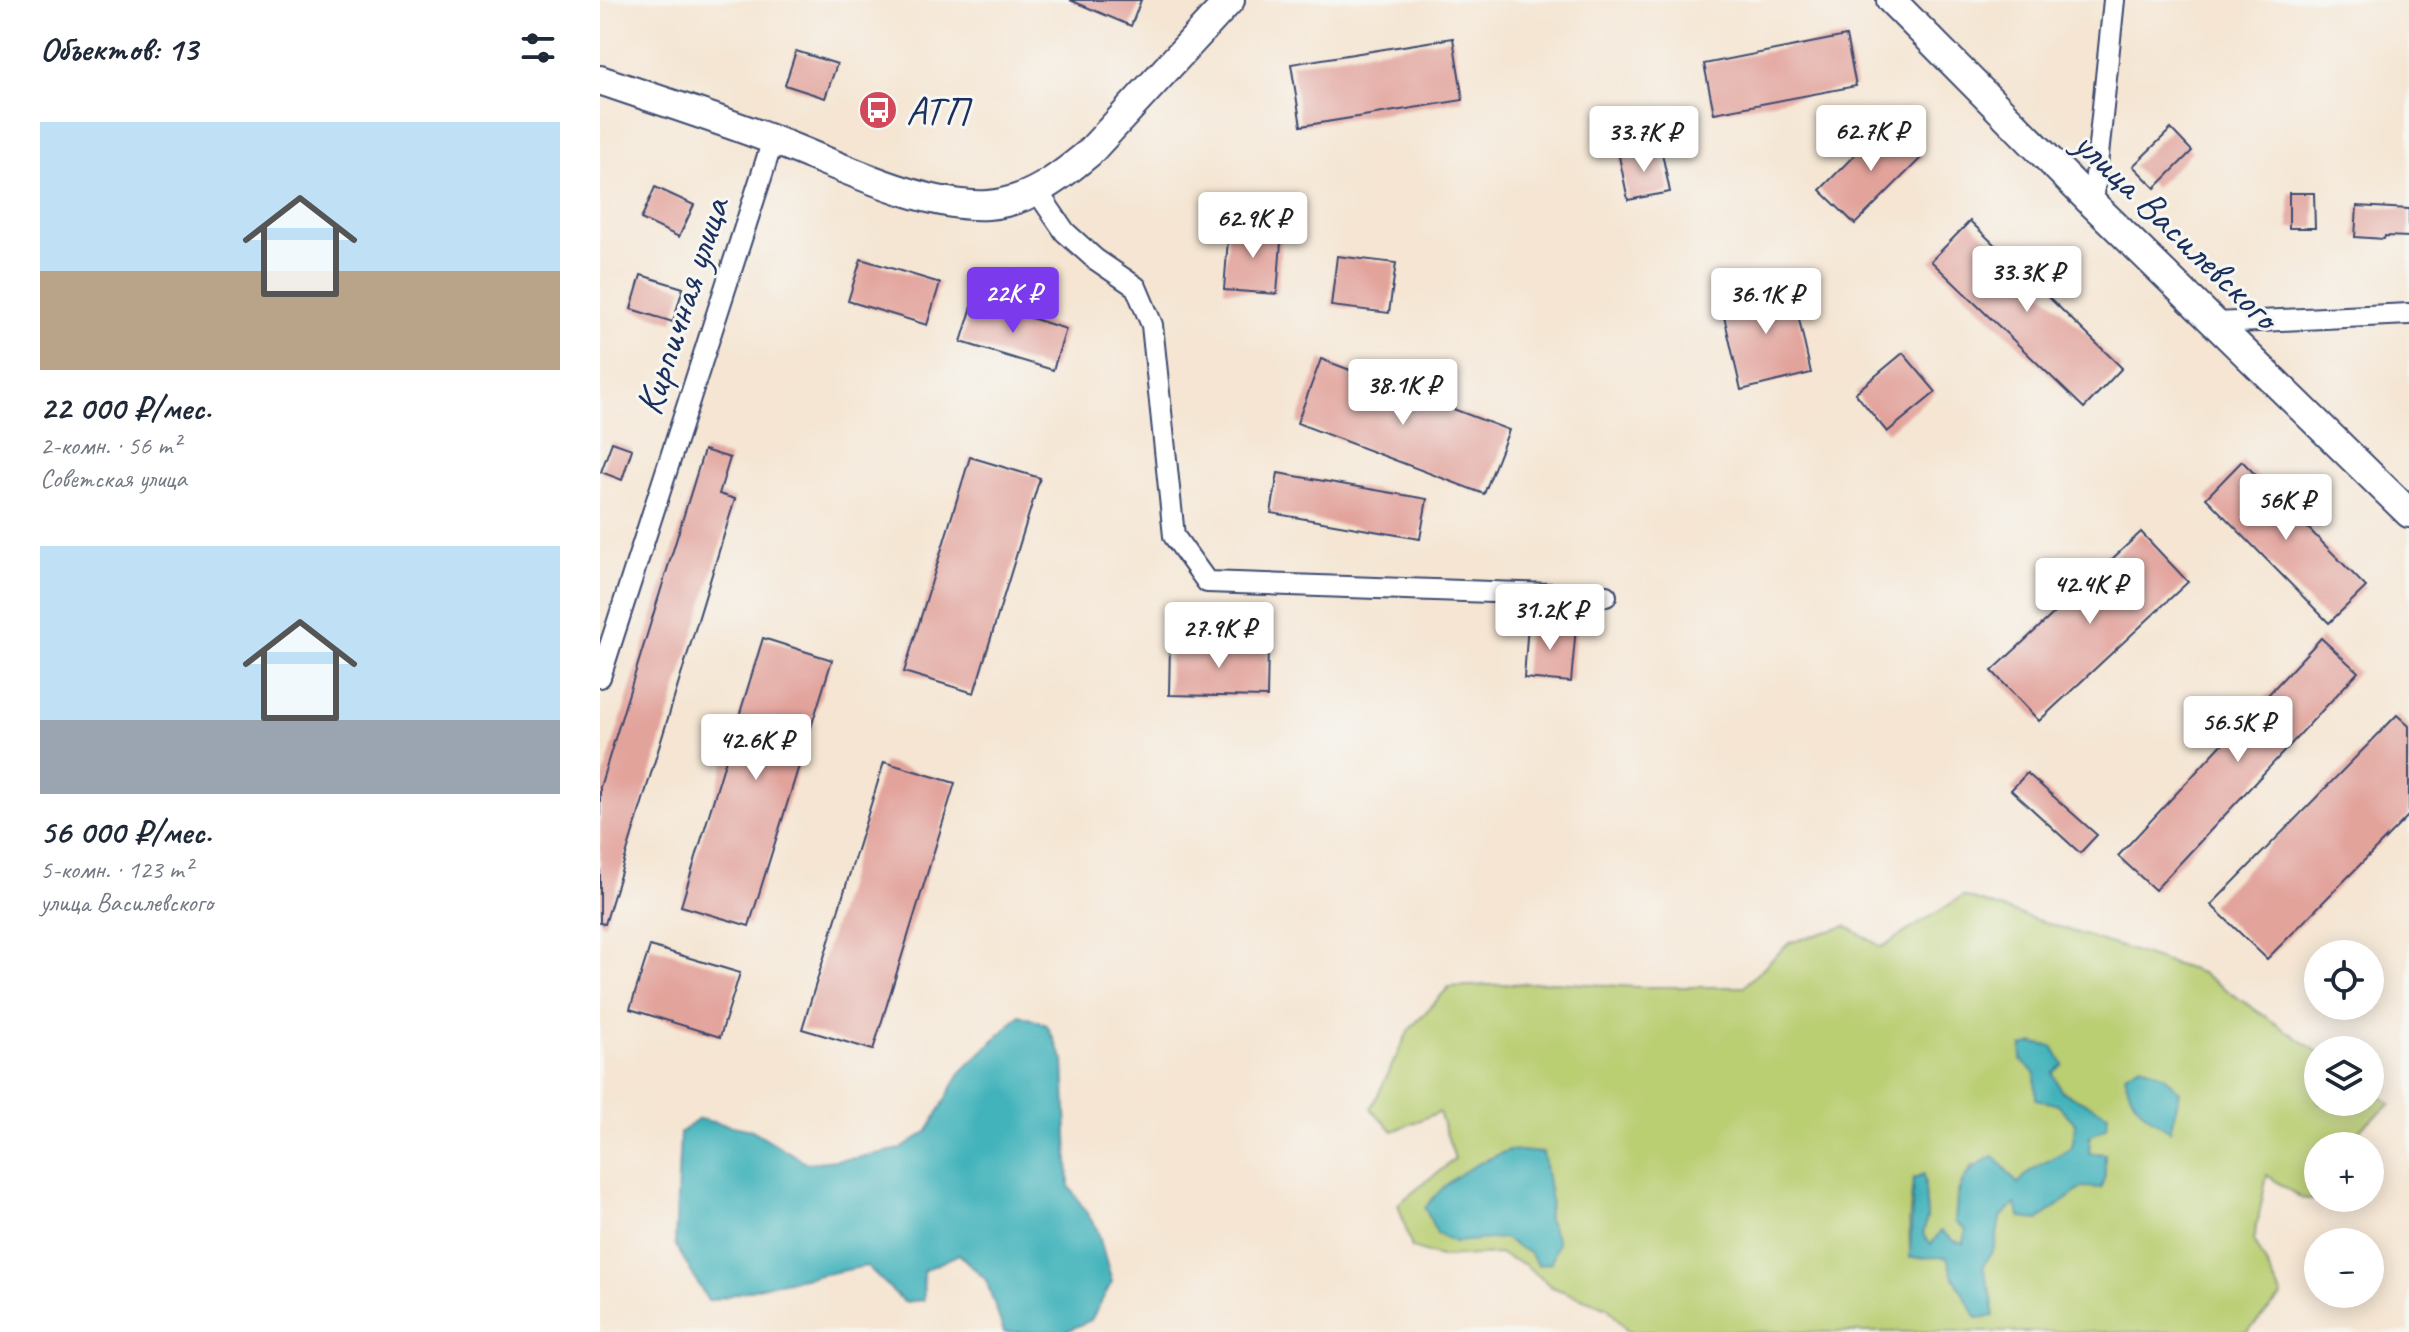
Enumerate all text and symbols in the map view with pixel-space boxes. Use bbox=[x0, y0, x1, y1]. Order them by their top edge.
icon: filters bbox=[516, 26, 560, 70]
text: Объектов: 13 bbox=[40, 27, 198, 70]
place label: АТП bbox=[906, 86, 972, 136]
bus stop icon: АТП bbox=[857, 89, 899, 131]
pin: 62.7K ₽ bbox=[1797, 105, 1945, 173]
pin: 33.7K ₽ bbox=[1570, 106, 1718, 174]
text: 62.7K ₽ bbox=[1834, 114, 1908, 147]
text: 33.7K ₽ bbox=[1607, 115, 1681, 148]
street label: улица Василевского bbox=[2062, 118, 2292, 343]
icon: home bbox=[228, 174, 372, 318]
street label: Кирпичная улица bbox=[623, 189, 741, 421]
pin: 62.9K ₽ bbox=[1179, 192, 1327, 260]
text: 62.9K ₽ bbox=[1216, 201, 1290, 234]
pin: 33.3K ₽ bbox=[1953, 246, 2101, 314]
text: 33.3K ₽ bbox=[1990, 255, 2064, 288]
pin: 22K ₽ bbox=[957, 267, 1069, 335]
pin: 36.1K ₽ bbox=[1692, 268, 1840, 336]
text: 22K ₽ bbox=[985, 276, 1041, 309]
text: 36.1K ₽ bbox=[1729, 277, 1803, 310]
pin: 38.1K ₽ bbox=[1329, 359, 1477, 427]
text: 38.1K ₽ bbox=[1366, 368, 1440, 401]
text: 22 000 ₽/мес. bbox=[40, 386, 211, 429]
text: 2-комн. · 56 m² bbox=[40, 429, 180, 462]
text: Советская улица bbox=[40, 462, 187, 495]
pin: 56K ₽ bbox=[2230, 474, 2342, 542]
text: 56K ₽ bbox=[2258, 483, 2314, 516]
pin: 42.4K ₽ bbox=[2016, 558, 2164, 626]
text: 42.4K ₽ bbox=[2053, 567, 2127, 600]
pin: 31.2K ₽ bbox=[1476, 584, 1624, 652]
text: 31.2K ₽ bbox=[1513, 593, 1587, 626]
icon: home bbox=[228, 598, 372, 742]
pin: 27.9K ₽ bbox=[1145, 602, 1293, 670]
text: 27.9K ₽ bbox=[1183, 611, 1255, 644]
pin: 56.5K ₽ bbox=[2164, 696, 2312, 764]
text: 56.5K ₽ bbox=[2202, 705, 2274, 738]
pin: 42.6K ₽ bbox=[682, 714, 830, 782]
text: 42.6K ₽ bbox=[719, 723, 793, 756]
text: 56 000 ₽/мес. bbox=[40, 810, 211, 853]
text: 5-комн. · 123 m² bbox=[40, 853, 192, 886]
text: улица Василевского bbox=[40, 886, 213, 919]
map controls bbox=[2304, 940, 2384, 1308]
button: locate bbox=[2304, 940, 2384, 1020]
button: layers bbox=[2304, 1036, 2384, 1116]
button: + bbox=[2304, 1132, 2384, 1212]
button: − bbox=[2304, 1228, 2384, 1308]

